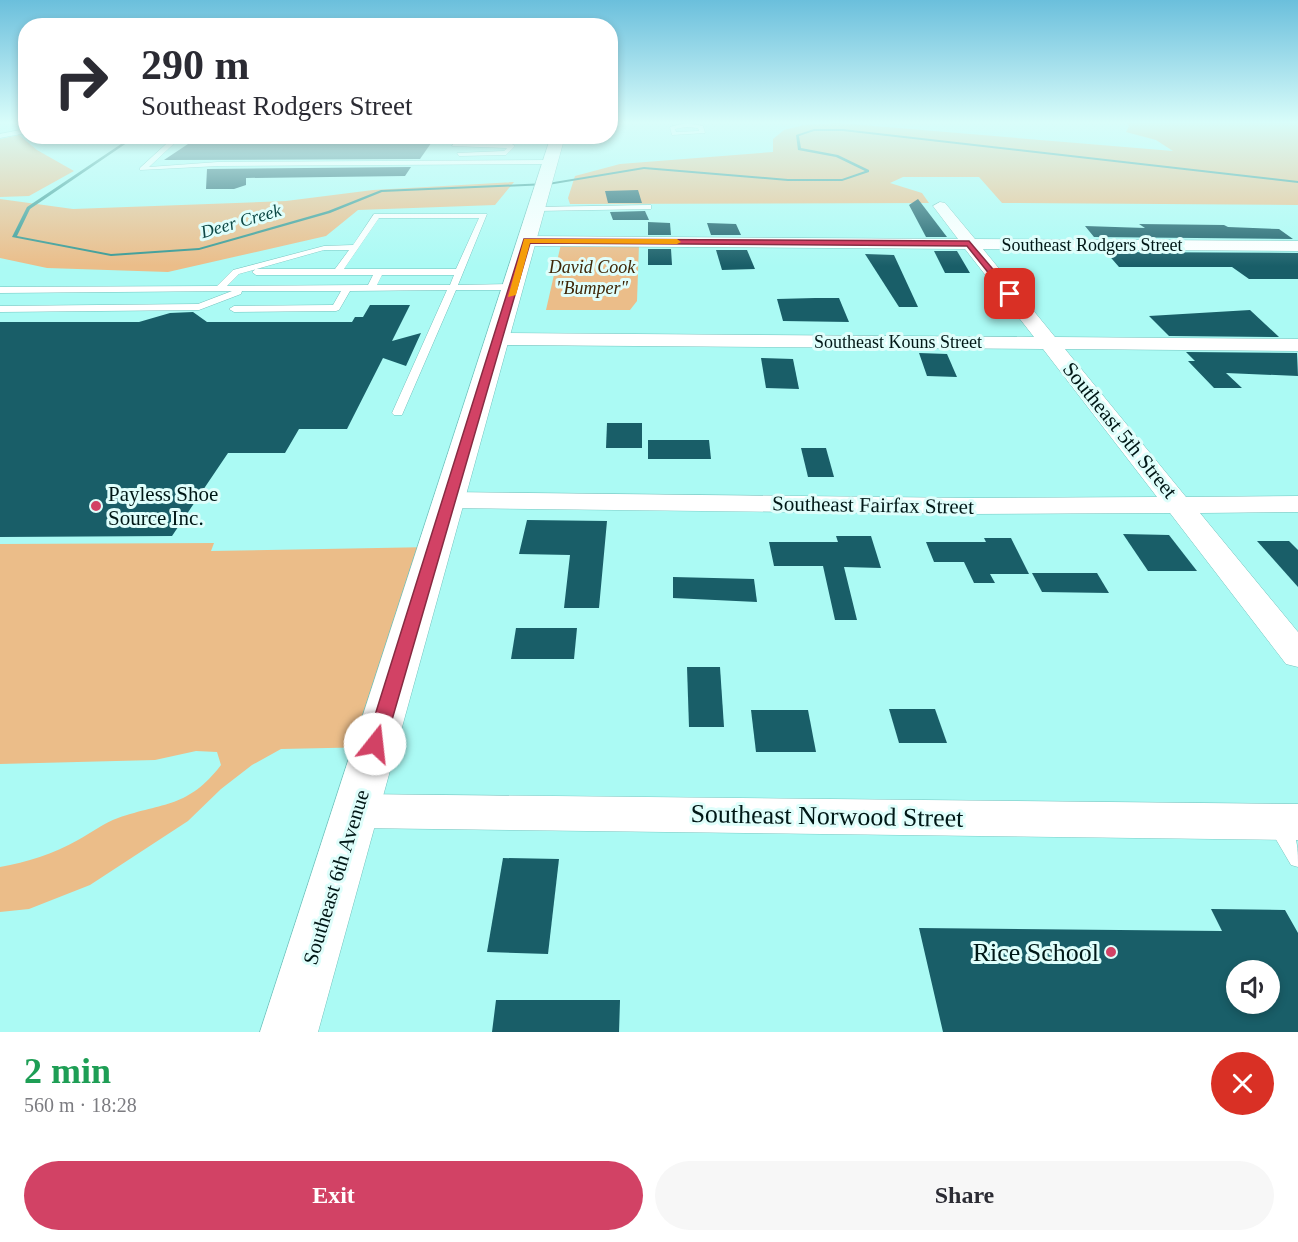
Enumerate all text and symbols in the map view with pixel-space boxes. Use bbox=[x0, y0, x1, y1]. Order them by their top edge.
icon: right bbox=[42, 42, 120, 120]
text: 290 m bbox=[141, 42, 250, 88]
text: Southeast Rodgers Street bbox=[141, 91, 412, 121]
water label: Deer Creek bbox=[197, 200, 285, 242]
street label: Southeast Rodgers Street bbox=[1002, 235, 1182, 255]
park label: David Cook "Bumper" bbox=[548, 257, 636, 298]
pin bbox=[984, 268, 1035, 319]
icon: arrive bbox=[993, 277, 1026, 310]
street label: Southeast Kouns Street bbox=[814, 332, 982, 352]
street label: Southeast 5th Street bbox=[1058, 357, 1182, 503]
place label: Payless Shoe Source Inc. bbox=[108, 482, 218, 530]
street label: Southeast Fairfax Street bbox=[772, 491, 974, 519]
marker: Payless Shoe Source Inc. bbox=[89, 499, 103, 513]
position arrow bbox=[343, 712, 407, 776]
street label: Southeast 6th Avenue bbox=[298, 787, 374, 967]
street label: Southeast Norwood Street bbox=[690, 799, 964, 833]
place label: Rice School bbox=[973, 938, 1099, 967]
marker: Rice School bbox=[1104, 945, 1118, 959]
map controls bbox=[1226, 960, 1280, 1014]
button: sound bbox=[1226, 960, 1280, 1014]
text: 2 min bbox=[24, 1051, 111, 1091]
button: close bbox=[1211, 1052, 1274, 1115]
text: 560 m · 18:28 bbox=[24, 1094, 137, 1116]
button: Exit bbox=[24, 1161, 643, 1230]
button: Share bbox=[655, 1161, 1274, 1230]

